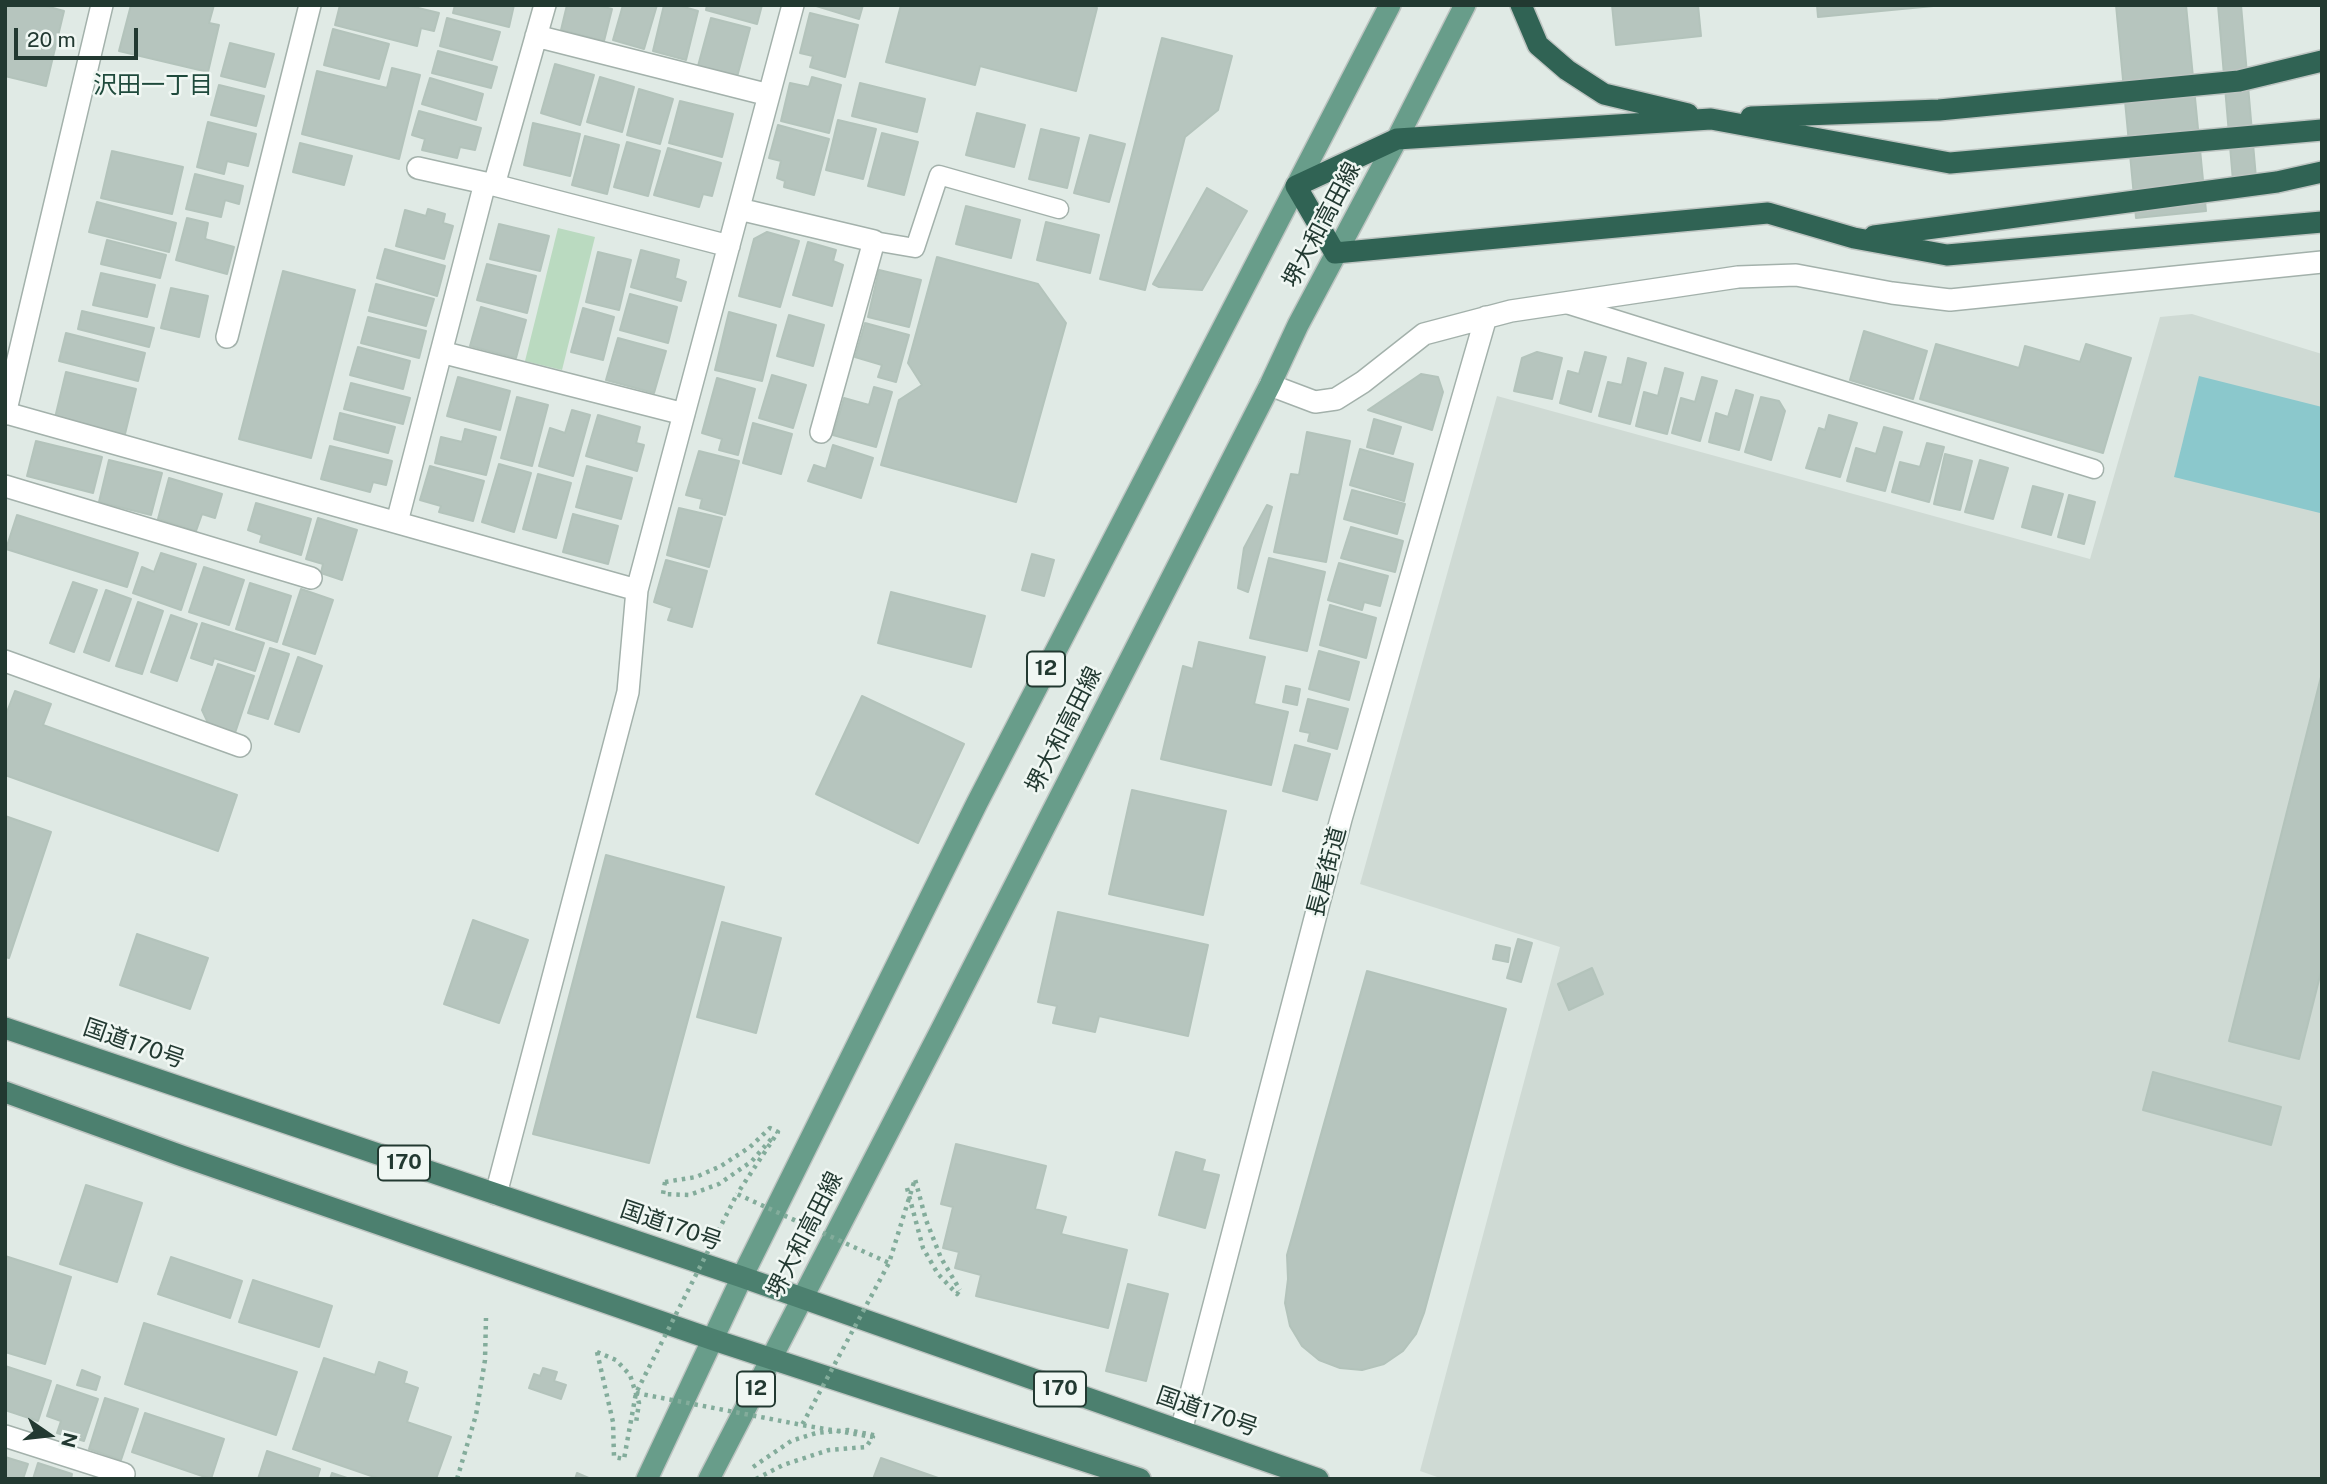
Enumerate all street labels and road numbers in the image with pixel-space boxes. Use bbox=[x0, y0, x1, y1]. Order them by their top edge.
street label: 堺大和高田線 bbox=[1277, 158, 1367, 292]
road number: 12 bbox=[1027, 652, 1065, 686]
street label: 堺大和高田線 bbox=[1020, 662, 1108, 798]
street label: 長尾街道 bbox=[1302, 824, 1352, 920]
street label: 国道170号 bbox=[79, 1014, 189, 1074]
road number: 170 bbox=[378, 1146, 430, 1180]
street label: 堺大和高田線 bbox=[761, 1167, 849, 1303]
street label: 国道170号 bbox=[616, 1196, 726, 1256]
road number: 12 bbox=[737, 1372, 775, 1406]
road number: 170 bbox=[1034, 1372, 1086, 1406]
street label: 国道170号 bbox=[1152, 1382, 1262, 1442]

